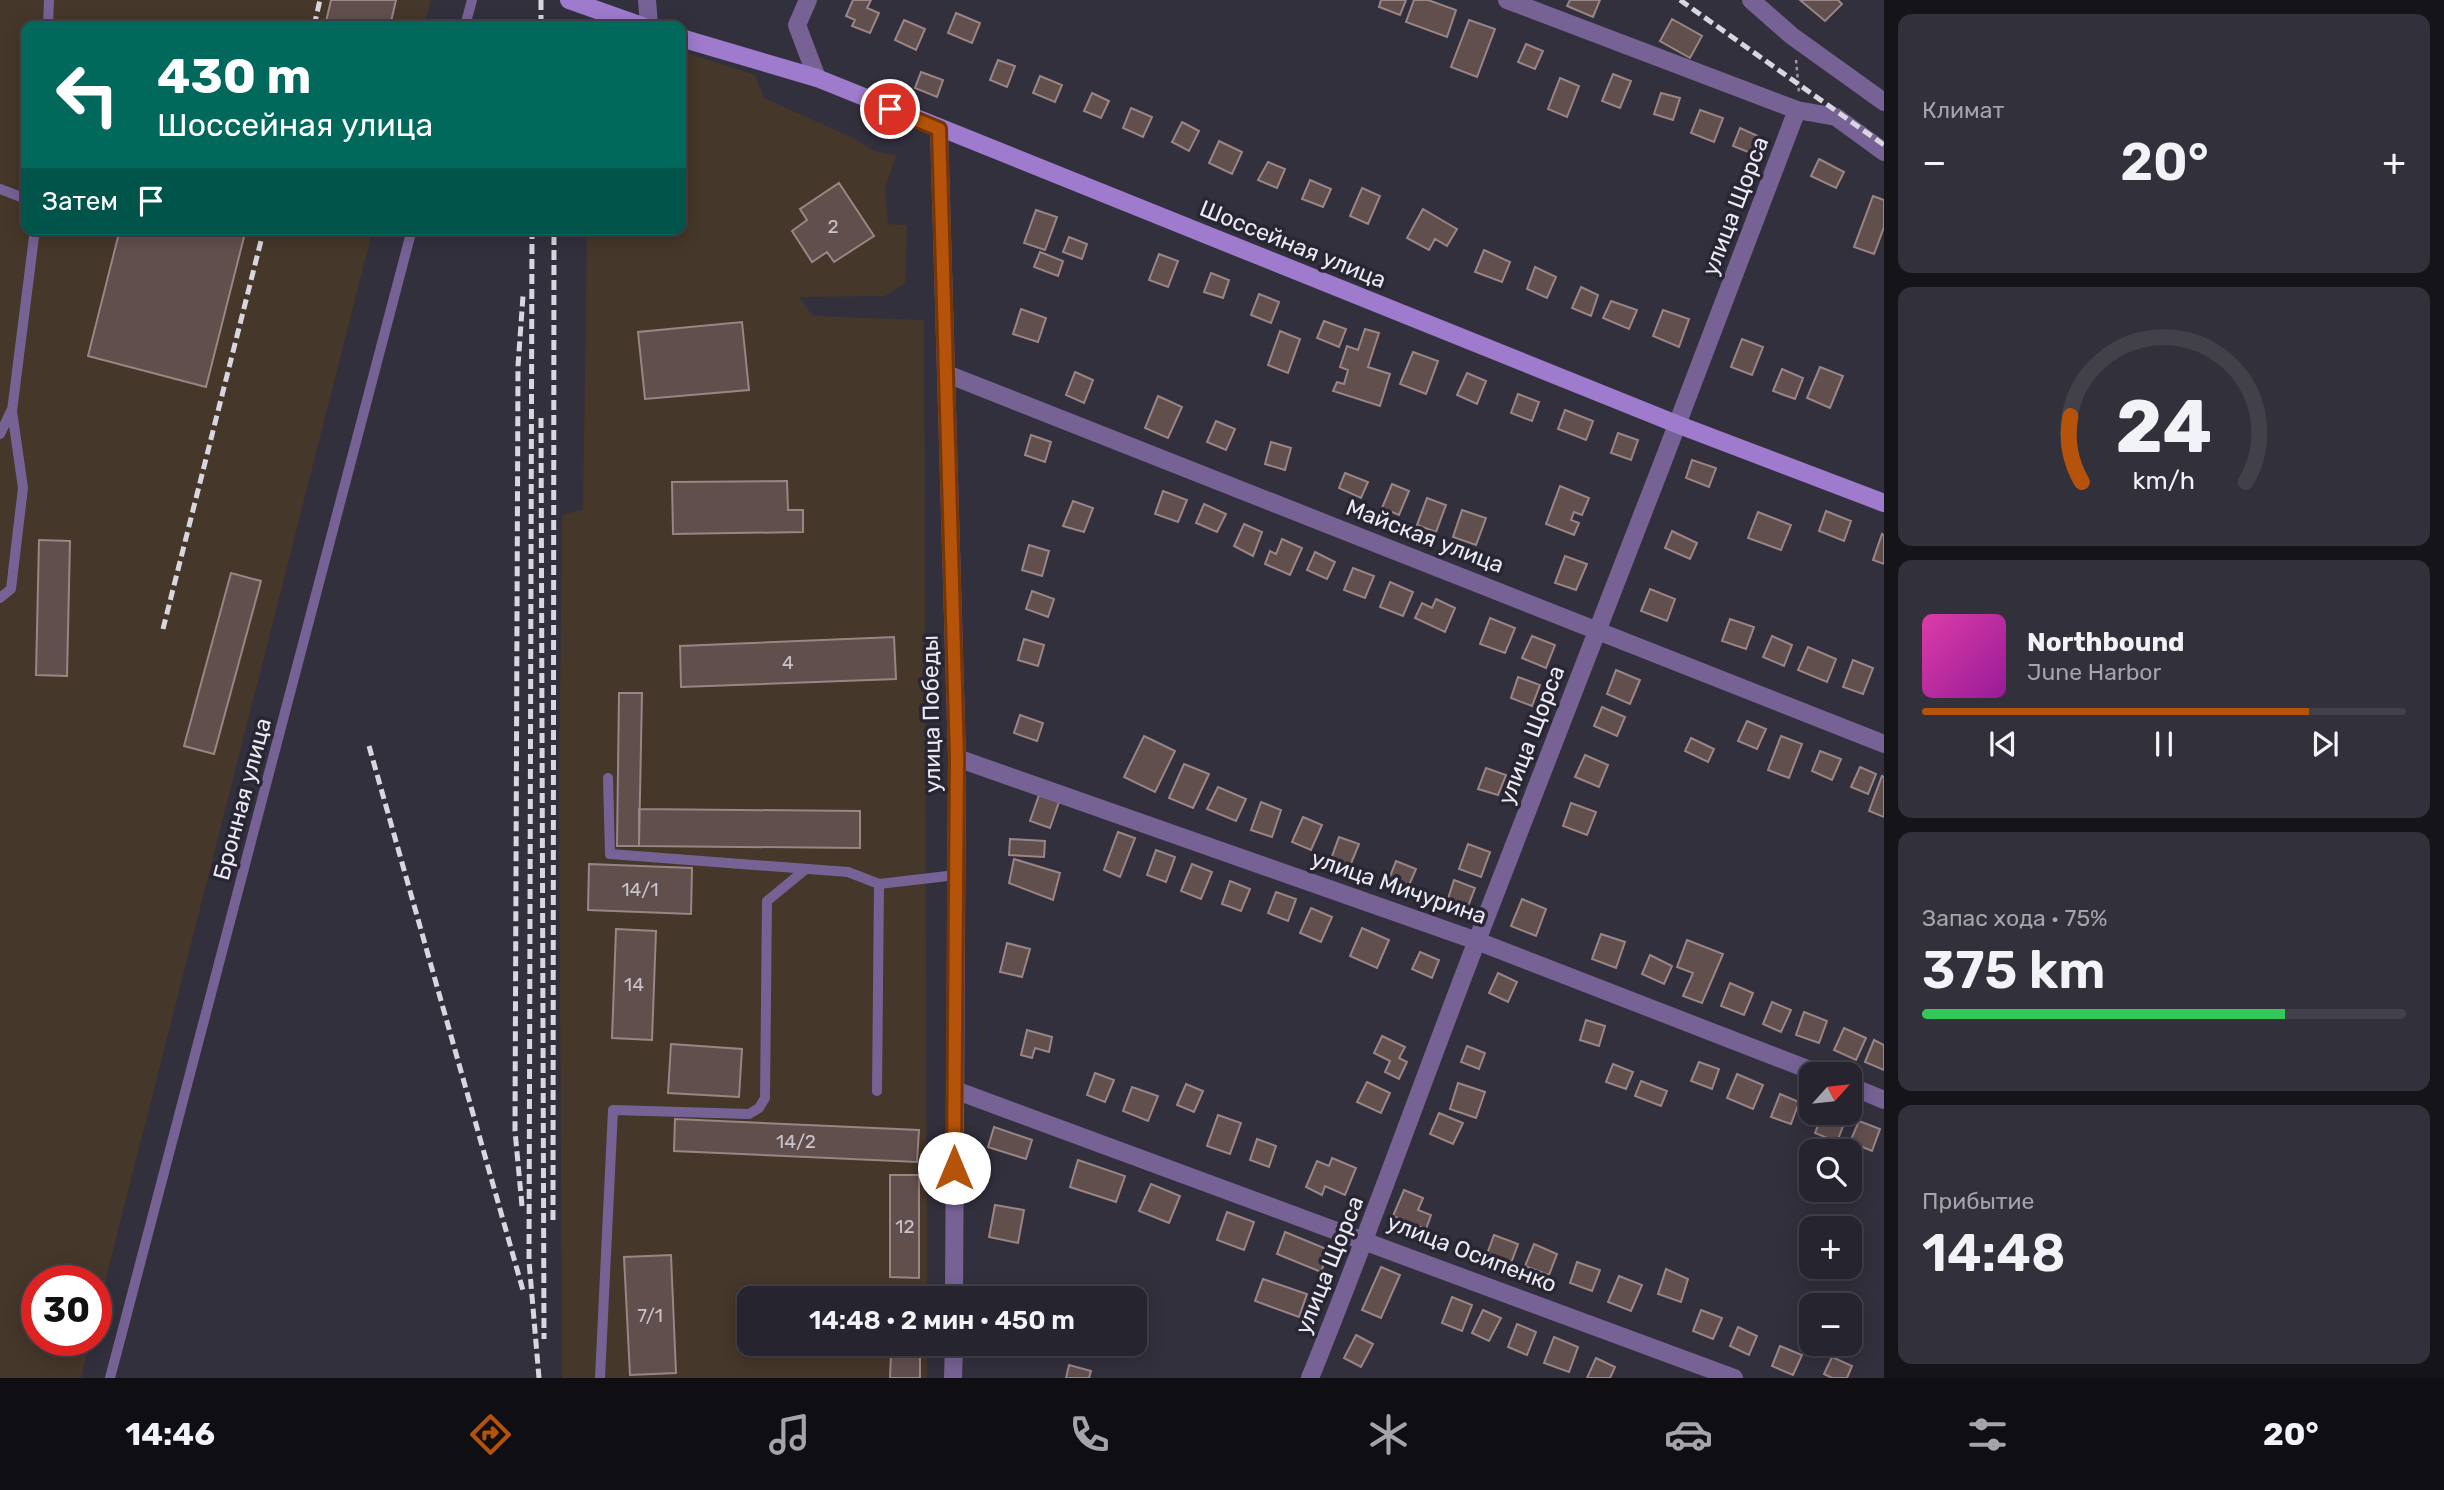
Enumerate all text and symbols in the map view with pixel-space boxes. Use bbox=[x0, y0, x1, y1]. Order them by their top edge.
text: 430 m bbox=[157, 47, 311, 105]
icon: left bbox=[42, 49, 133, 140]
pin bbox=[860, 79, 920, 139]
icon: arrive bbox=[871, 90, 909, 128]
text: Климат bbox=[1922, 96, 2004, 124]
text: Шоссейная улица bbox=[157, 106, 433, 144]
text: 20° bbox=[2120, 131, 2209, 193]
street label: улица Щорса bbox=[1696, 133, 1774, 279]
text: − bbox=[1922, 139, 1947, 185]
text: + bbox=[2382, 139, 2406, 185]
icon: arrive bbox=[132, 182, 170, 220]
text: Затем bbox=[42, 186, 118, 217]
street label: Шоссейная улица bbox=[1196, 194, 1390, 294]
house number: 2 bbox=[827, 215, 839, 238]
text: 24 bbox=[2116, 385, 2212, 471]
text: km/h bbox=[2133, 466, 2195, 495]
street label: Майская улица bbox=[1342, 493, 1508, 579]
text: Northbound bbox=[2027, 627, 2185, 658]
street label: улица Победы bbox=[916, 635, 946, 793]
house number: 4 bbox=[782, 651, 794, 674]
text: June Harbor bbox=[2027, 658, 2161, 686]
street label: улица Щорса bbox=[1492, 662, 1570, 808]
street label: Бронная улица bbox=[207, 715, 277, 883]
icon: previous bbox=[1984, 725, 2022, 763]
icon: pause bbox=[2145, 725, 2183, 763]
icon: next bbox=[2306, 725, 2344, 763]
street label: улица Мичурина bbox=[1308, 844, 1490, 930]
house number: 14/1 bbox=[621, 878, 659, 901]
text: Запас хода · 75% bbox=[1922, 904, 2108, 932]
text: 375 km bbox=[1922, 939, 2106, 1001]
house number: 14 bbox=[624, 973, 644, 996]
north arrow bbox=[1799, 1062, 1862, 1125]
map controls bbox=[1799, 1062, 1862, 1356]
house number: 14/2 bbox=[776, 1130, 816, 1153]
position arrow bbox=[917, 1131, 991, 1205]
button: search bbox=[1799, 1139, 1862, 1202]
text: Прибытие bbox=[1922, 1187, 2034, 1215]
street label: улица Щорса bbox=[1289, 1192, 1369, 1338]
street label: улица Осипенко bbox=[1383, 1208, 1561, 1298]
house number: 12 bbox=[895, 1215, 915, 1238]
button: + bbox=[1799, 1216, 1862, 1279]
text: 14:48 bbox=[1922, 1222, 2066, 1284]
speed limit sign: 30 bbox=[21, 1265, 112, 1356]
button: − bbox=[1799, 1293, 1862, 1356]
house number: 7/1 bbox=[637, 1304, 663, 1327]
text: 14:48 · 2 мин · 450 m bbox=[809, 1305, 1075, 1336]
icon: directions bbox=[466, 1410, 515, 1459]
icon: music bbox=[765, 1410, 814, 1459]
icon: phone bbox=[1065, 1410, 1114, 1459]
icon: climate bbox=[1364, 1410, 1413, 1459]
icon: car bbox=[1664, 1410, 1713, 1459]
icon: filters bbox=[1963, 1410, 2012, 1459]
text: 14:46 bbox=[125, 1415, 215, 1453]
text: 20° bbox=[2263, 1415, 2319, 1453]

